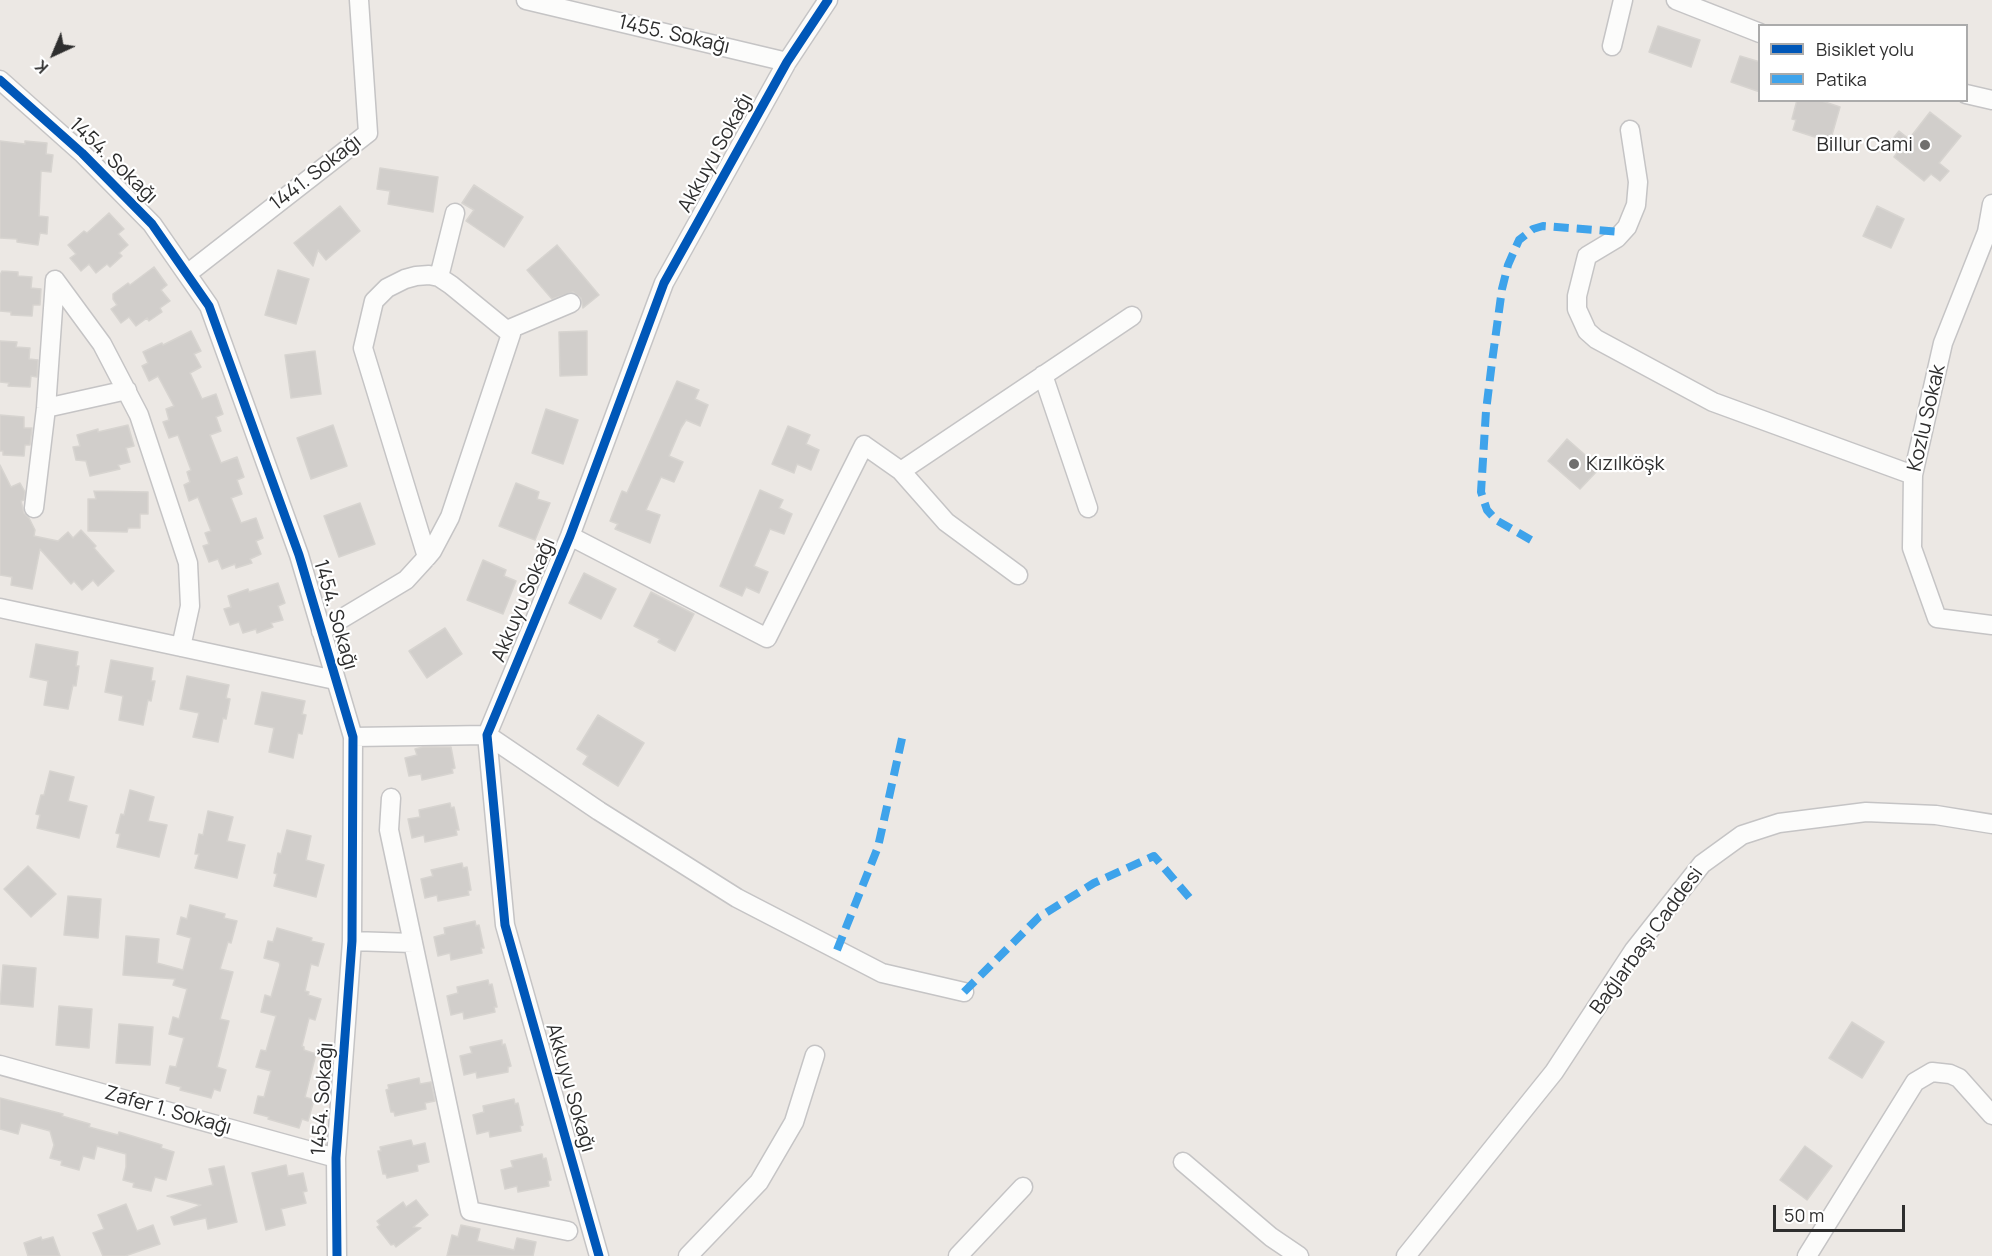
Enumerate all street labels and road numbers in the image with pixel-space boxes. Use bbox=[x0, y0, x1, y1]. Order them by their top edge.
street label: 1455. Sokağı bbox=[616, 11, 732, 59]
street label: Akkuyu Sokağı bbox=[673, 89, 759, 217]
street label: 1454. Sokağı bbox=[64, 113, 162, 209]
street label: 1441. Sokağı bbox=[266, 130, 366, 216]
street label: Kozlu Sokak bbox=[1903, 362, 1951, 474]
street label: Akkuyu Sokağı bbox=[487, 534, 561, 666]
street label: 1454. Sokağı bbox=[308, 557, 362, 673]
street label: Bağlarbaşı Caddesi bbox=[1585, 863, 1709, 1019]
street label: Akkuyu Sokağı bbox=[540, 1021, 600, 1155]
street label: 1454. Sokağı bbox=[307, 1042, 339, 1156]
street label: Zafer 1. Sokağı bbox=[102, 1081, 234, 1141]

